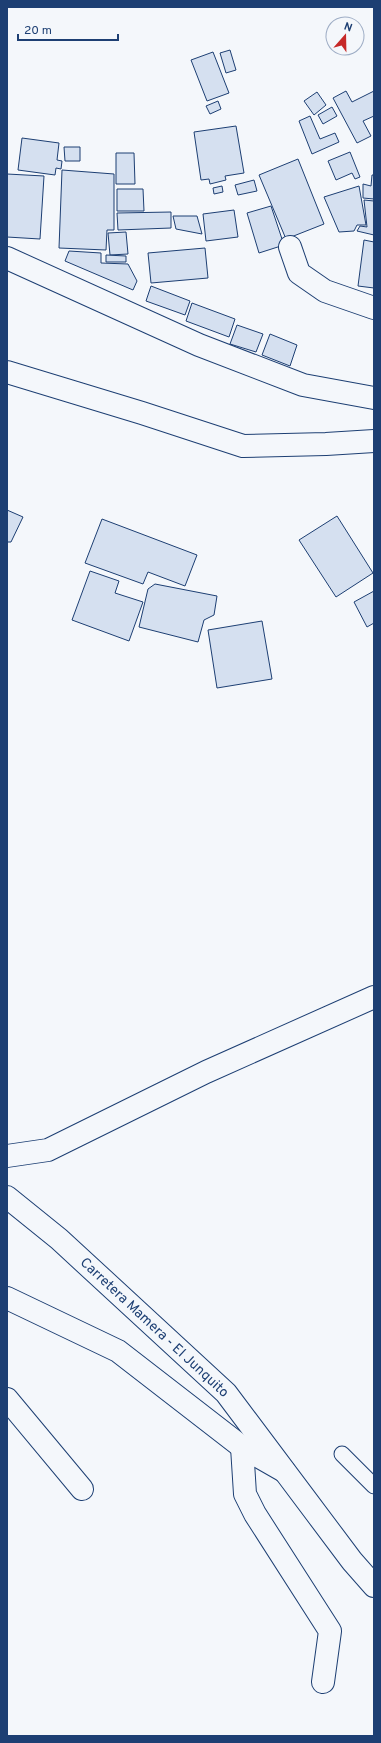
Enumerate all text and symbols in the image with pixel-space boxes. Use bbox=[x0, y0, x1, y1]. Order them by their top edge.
scale bar bbox=[18, 16, 118, 42]
north arrow bbox=[325, 16, 365, 56]
text: N bbox=[342, 20, 354, 35]
text: 20 m bbox=[24, 23, 52, 39]
street label: Carretera Mamera - El Junquito bbox=[76, 1255, 232, 1402]

